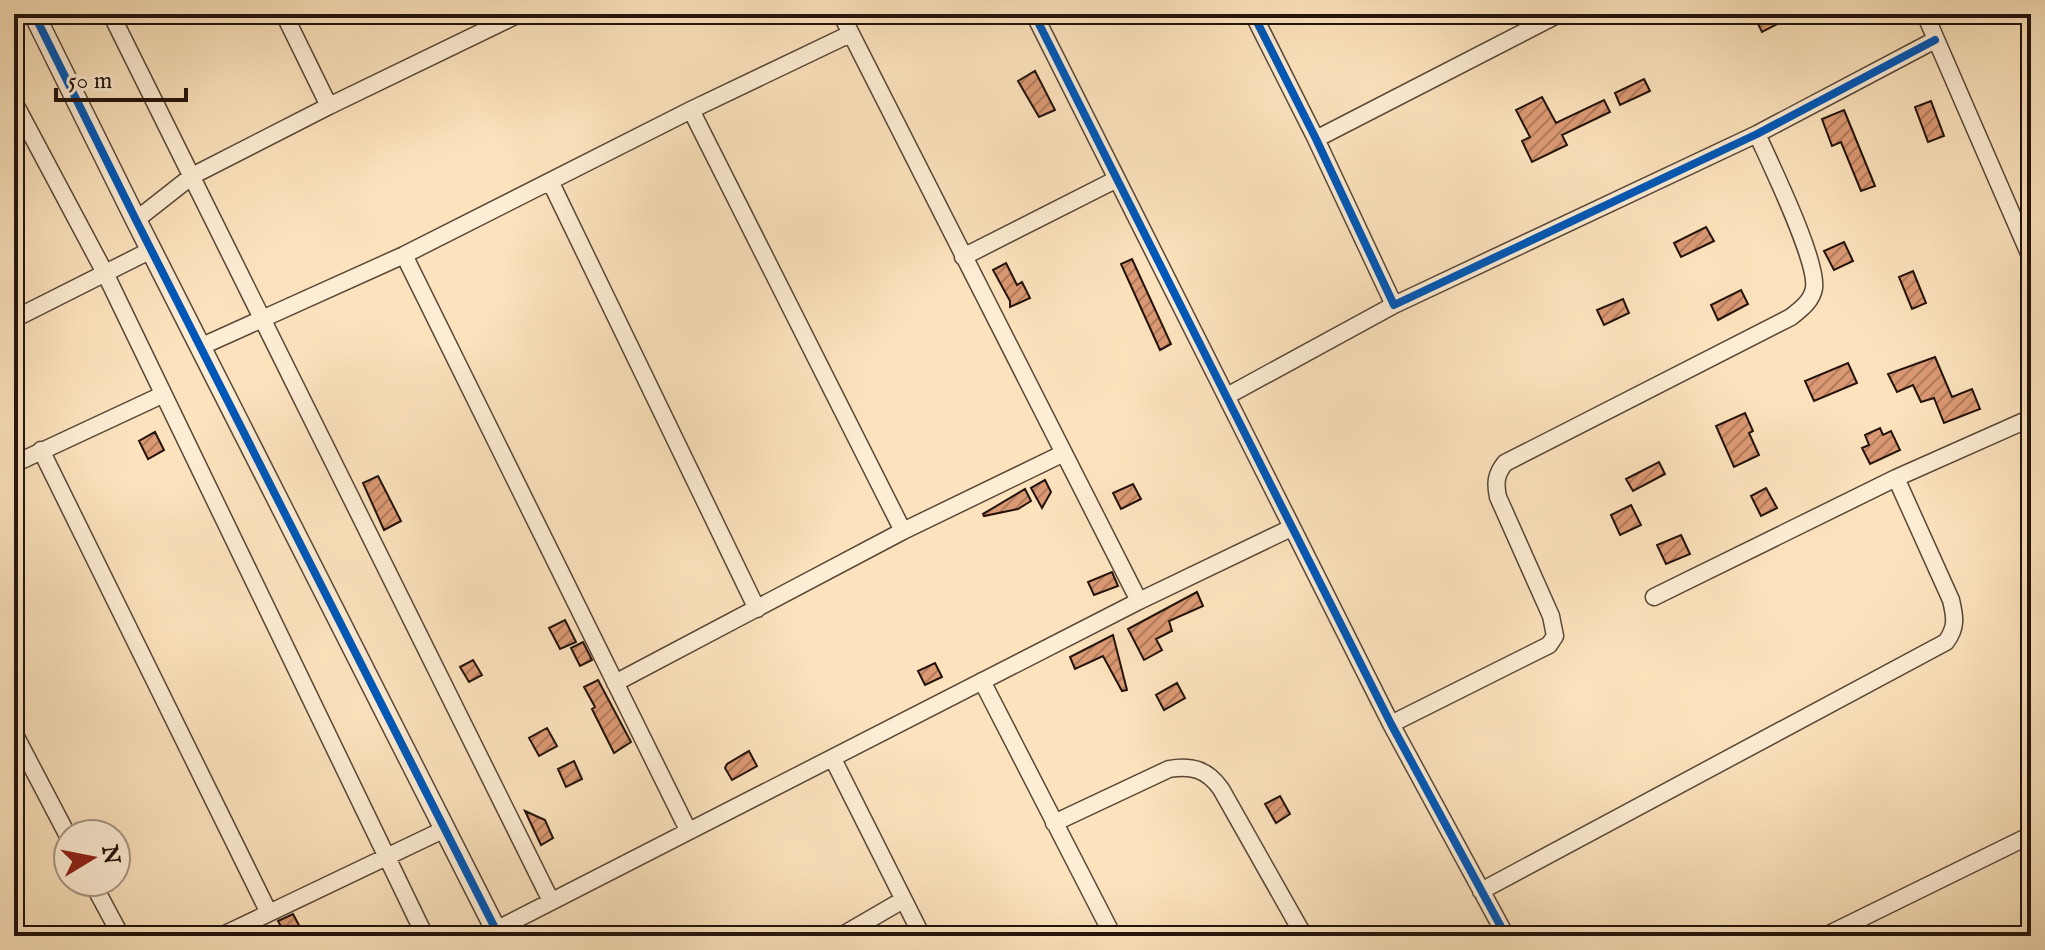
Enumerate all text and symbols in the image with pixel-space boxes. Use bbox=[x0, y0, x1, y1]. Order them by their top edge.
scale bar bbox=[56, 52, 186, 102]
text: 50 m bbox=[68, 66, 112, 97]
north arrow bbox=[52, 818, 132, 898]
text: N bbox=[94, 842, 125, 867]

